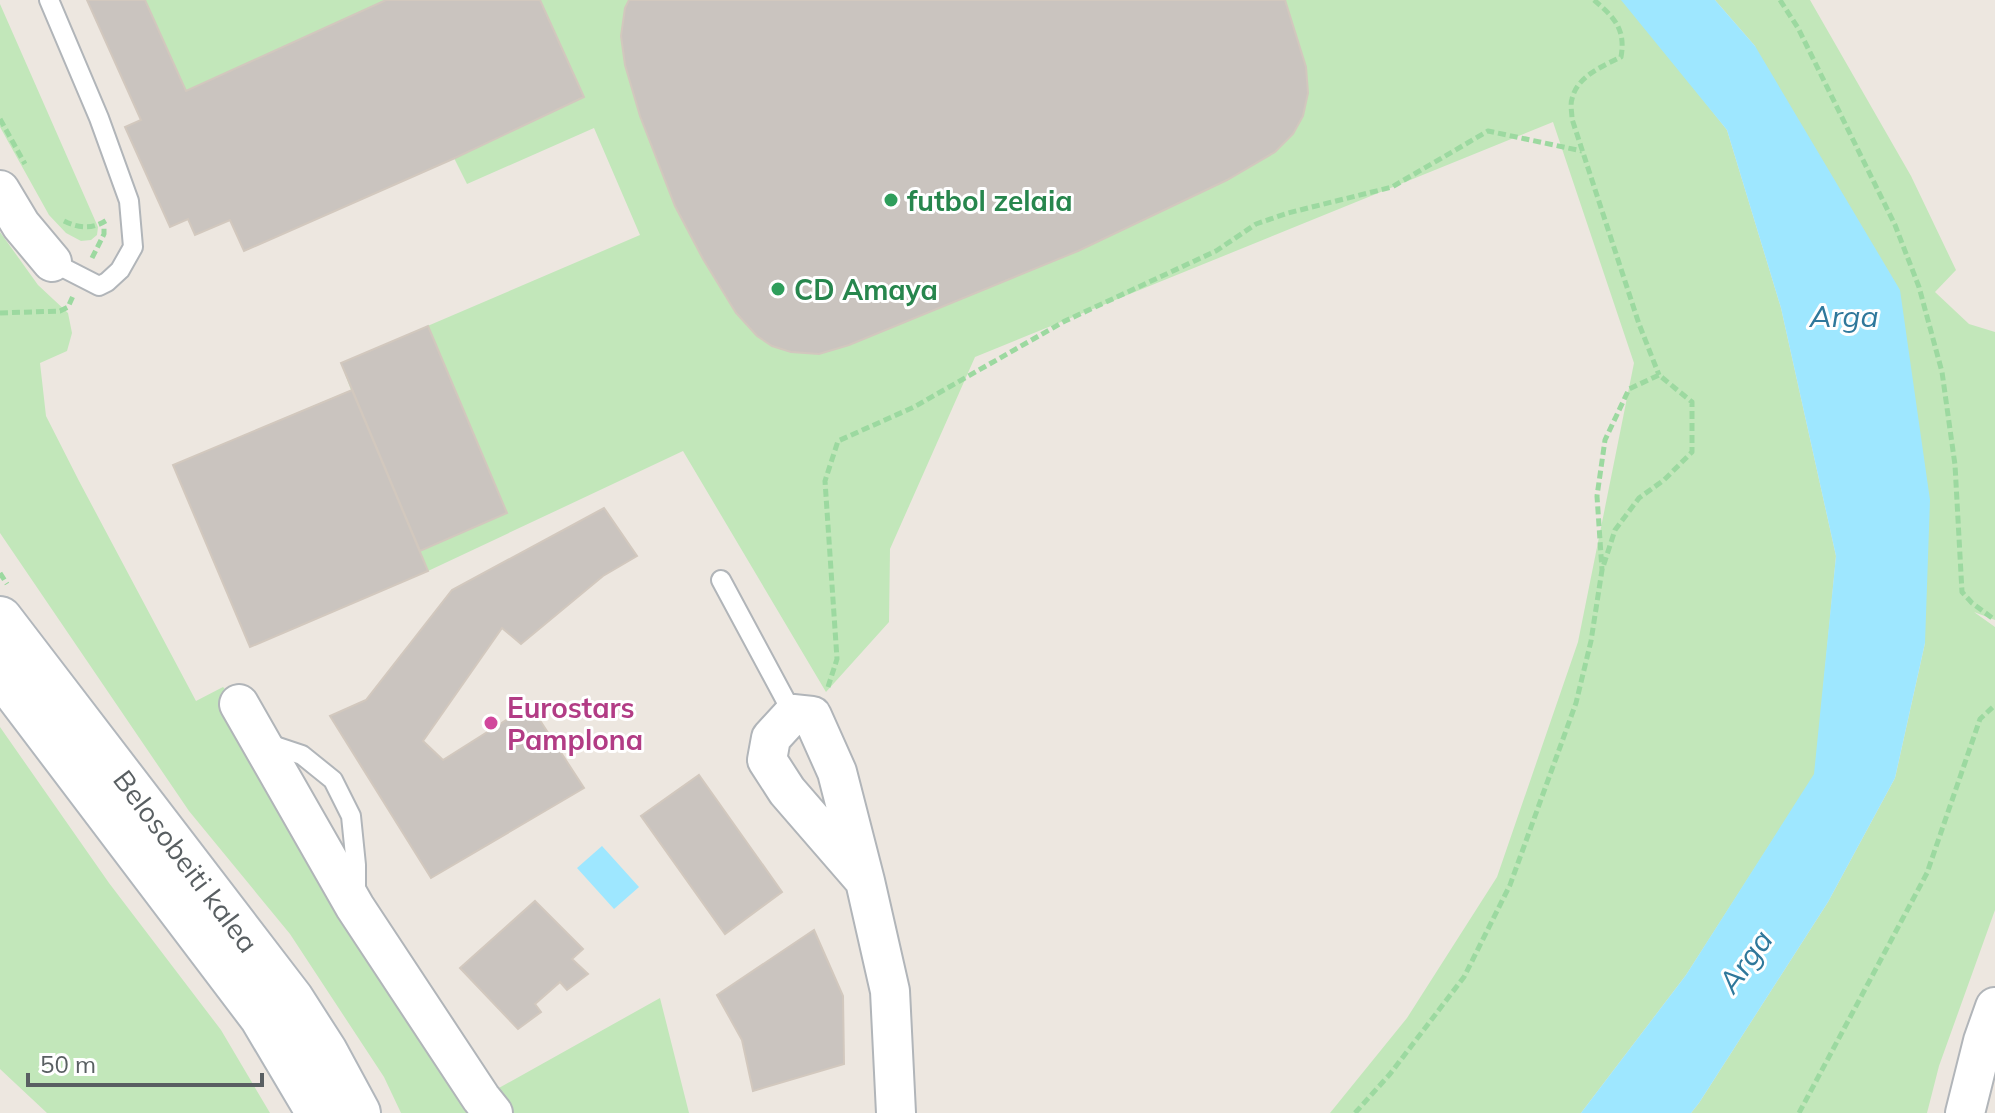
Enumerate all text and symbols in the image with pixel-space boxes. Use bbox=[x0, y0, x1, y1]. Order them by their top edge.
place label: futbol zelaia bbox=[907, 183, 1073, 218]
marker: futbol zelaia bbox=[882, 191, 900, 209]
place label: CD Amaya bbox=[794, 272, 938, 307]
marker: CD Amaya bbox=[769, 280, 787, 298]
water label: Arga bbox=[1809, 297, 1878, 335]
place label: Eurostars Pamplona bbox=[507, 690, 643, 757]
marker: Eurostars Pamplona bbox=[482, 714, 500, 732]
street label: Belosobeiti kalea bbox=[106, 763, 266, 959]
water label: Arga bbox=[1709, 922, 1781, 1001]
scale bar bbox=[28, 1037, 262, 1087]
text: 50 m bbox=[40, 1049, 96, 1079]

